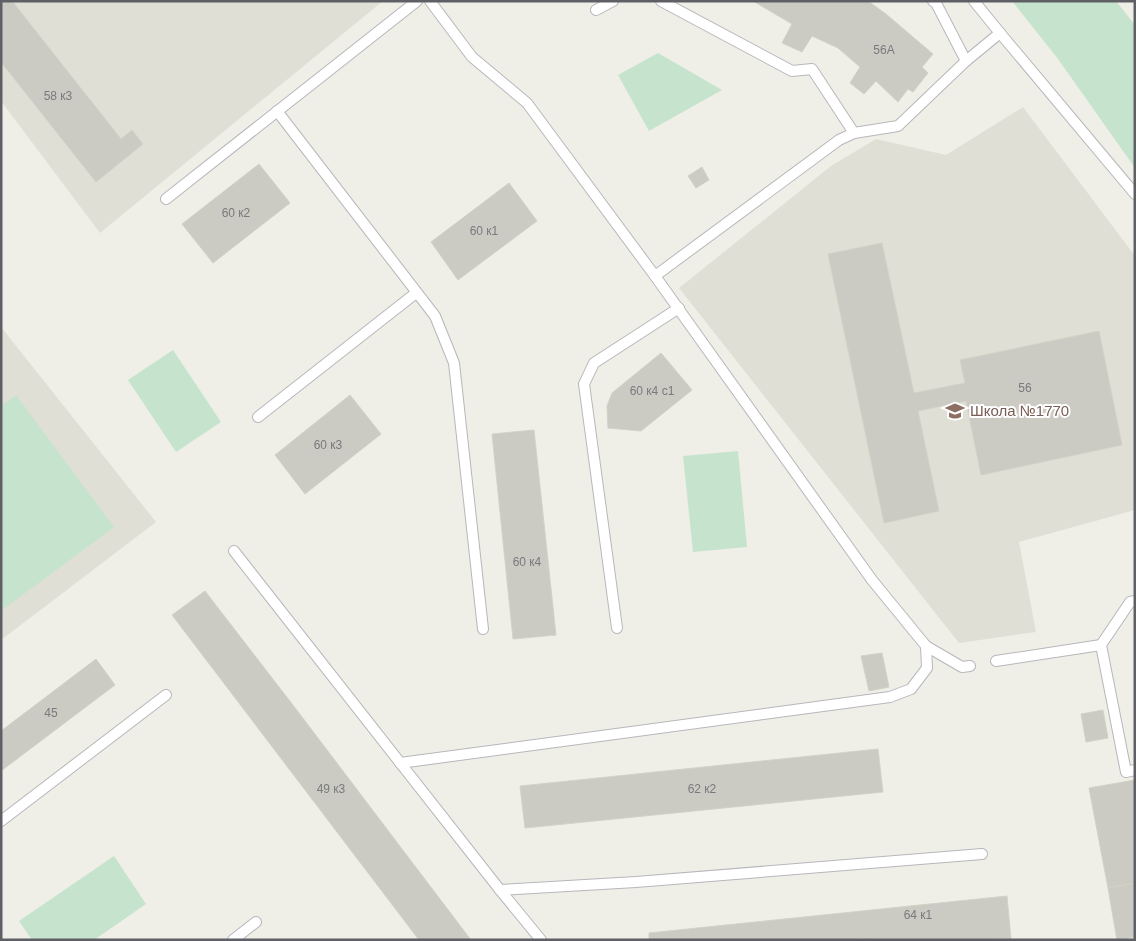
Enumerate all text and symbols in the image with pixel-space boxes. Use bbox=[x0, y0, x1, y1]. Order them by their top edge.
house number: 56А bbox=[873, 43, 895, 57]
house number: 58 к3 bbox=[44, 89, 73, 103]
house number: 60 к2 bbox=[222, 206, 251, 220]
house number: 60 к1 bbox=[470, 224, 499, 238]
house number: 56 bbox=[1018, 381, 1032, 395]
house number: 60 к4 с1 bbox=[630, 384, 675, 398]
school or university icon: Школа №1770 bbox=[944, 400, 966, 422]
place label: Школа №1770 bbox=[970, 402, 1069, 419]
house number: 60 к3 bbox=[314, 438, 343, 452]
house number: 60 к4 bbox=[513, 555, 542, 569]
house number: 45 bbox=[44, 706, 58, 720]
house number: 49 к3 bbox=[317, 782, 346, 796]
house number: 62 к2 bbox=[688, 782, 717, 796]
house number: 64 к1 bbox=[904, 908, 933, 922]

